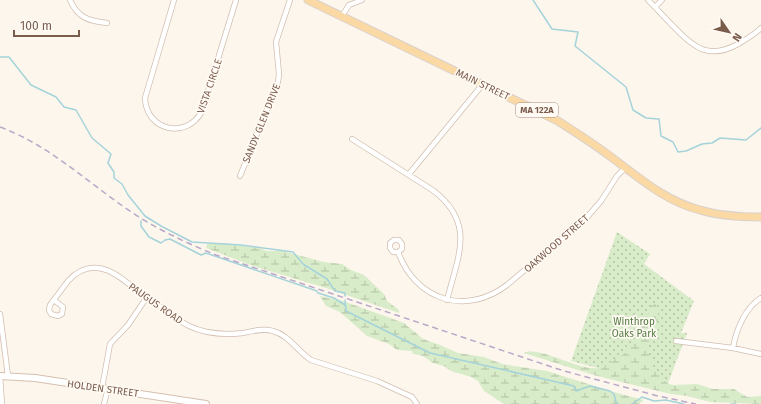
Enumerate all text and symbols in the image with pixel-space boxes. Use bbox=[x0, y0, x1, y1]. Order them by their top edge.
scale bar bbox=[14, 12, 79, 38]
north arrow bbox=[709, 12, 749, 52]
text: 100 m bbox=[20, 19, 52, 33]
text: N bbox=[729, 31, 744, 44]
street label: VISTA CIRCLE bbox=[195, 57, 225, 115]
street label: MAIN STREET bbox=[454, 67, 512, 103]
street label: SANDY GLEN DRIVE bbox=[240, 82, 283, 165]
road number: MA 122A bbox=[516, 103, 558, 117]
street label: OAKWOOD STREET bbox=[522, 212, 592, 275]
street label: PAUGUS ROAD bbox=[126, 281, 185, 327]
park label: Winthrop Oaks Park bbox=[612, 316, 657, 340]
street label: HOLDEN STREET bbox=[66, 378, 140, 400]

